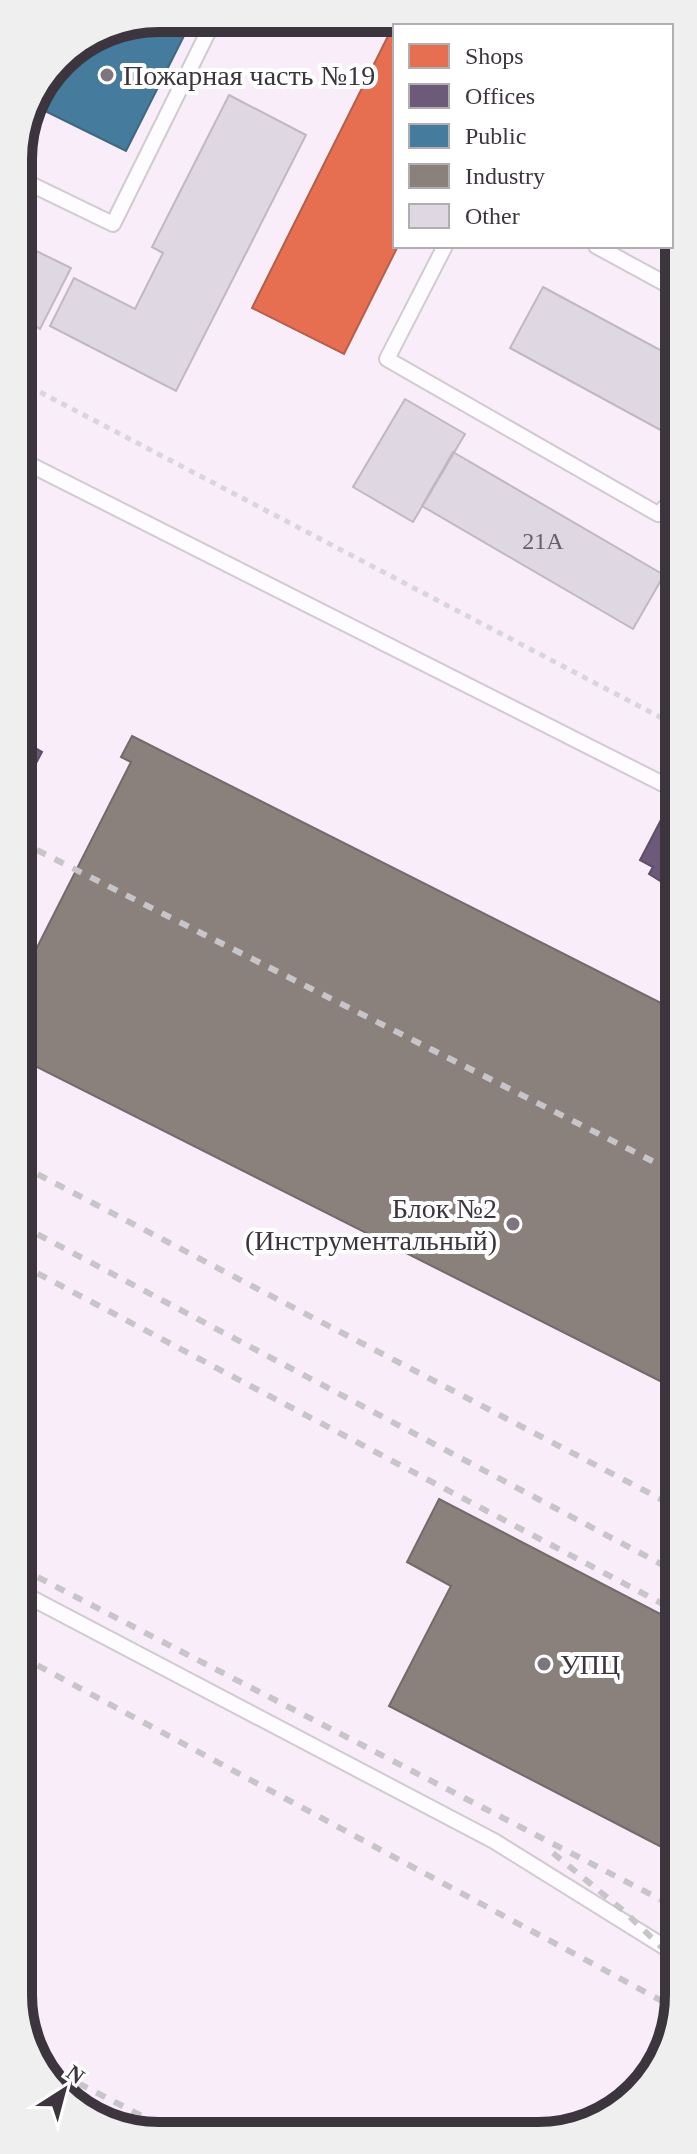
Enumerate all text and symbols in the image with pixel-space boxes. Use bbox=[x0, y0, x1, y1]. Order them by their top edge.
legend bbox=[393, 24, 673, 248]
text: Shops bbox=[465, 43, 524, 69]
place label: Пожарная часть №19 bbox=[123, 60, 375, 91]
marker: Пожарная часть №19 bbox=[98, 66, 116, 84]
text: Offices bbox=[465, 83, 535, 109]
text: Public bbox=[465, 123, 526, 149]
text: Industry bbox=[465, 163, 545, 189]
text: Other bbox=[465, 203, 520, 229]
house number: 21А bbox=[522, 528, 564, 554]
place label: Блок №2 (Инструментальный) bbox=[245, 1193, 497, 1256]
marker: Блок №2 (Инструментальный) bbox=[504, 1215, 522, 1233]
place label: УПЦ bbox=[560, 1649, 620, 1680]
marker: УПЦ bbox=[535, 1655, 553, 1673]
north arrow bbox=[24, 2050, 104, 2130]
text: N bbox=[62, 2059, 89, 2089]

